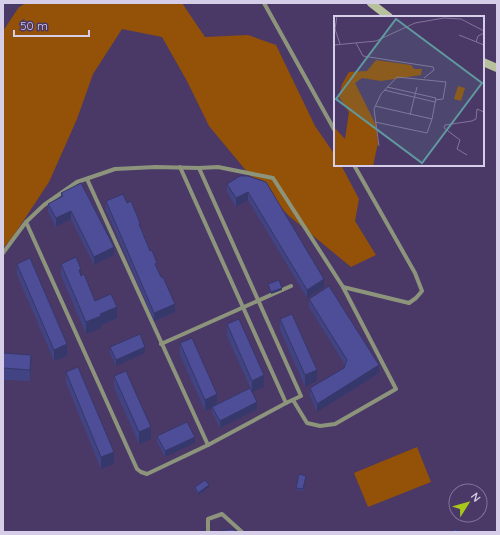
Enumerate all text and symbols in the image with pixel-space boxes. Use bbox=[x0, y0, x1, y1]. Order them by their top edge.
scale bar bbox=[14, 12, 89, 38]
inset map bbox=[334, 16, 484, 166]
text: 50 m bbox=[20, 18, 48, 33]
north arrow bbox=[448, 483, 488, 523]
text: N bbox=[468, 490, 484, 504]

